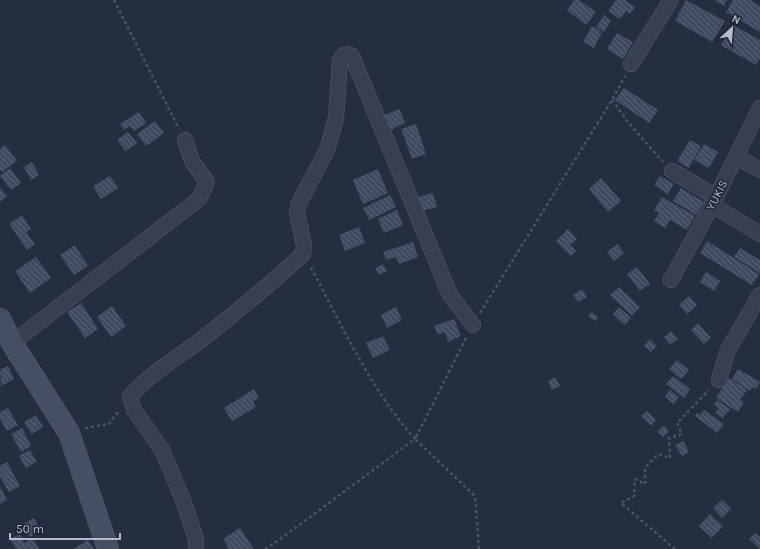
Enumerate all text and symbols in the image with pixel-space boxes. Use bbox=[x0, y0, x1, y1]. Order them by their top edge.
north arrow bbox=[712, 8, 752, 48]
text: N bbox=[730, 12, 743, 27]
street label: YUKIS bbox=[703, 177, 731, 213]
scale bar bbox=[10, 515, 120, 541]
text: 50 m bbox=[16, 522, 44, 536]

